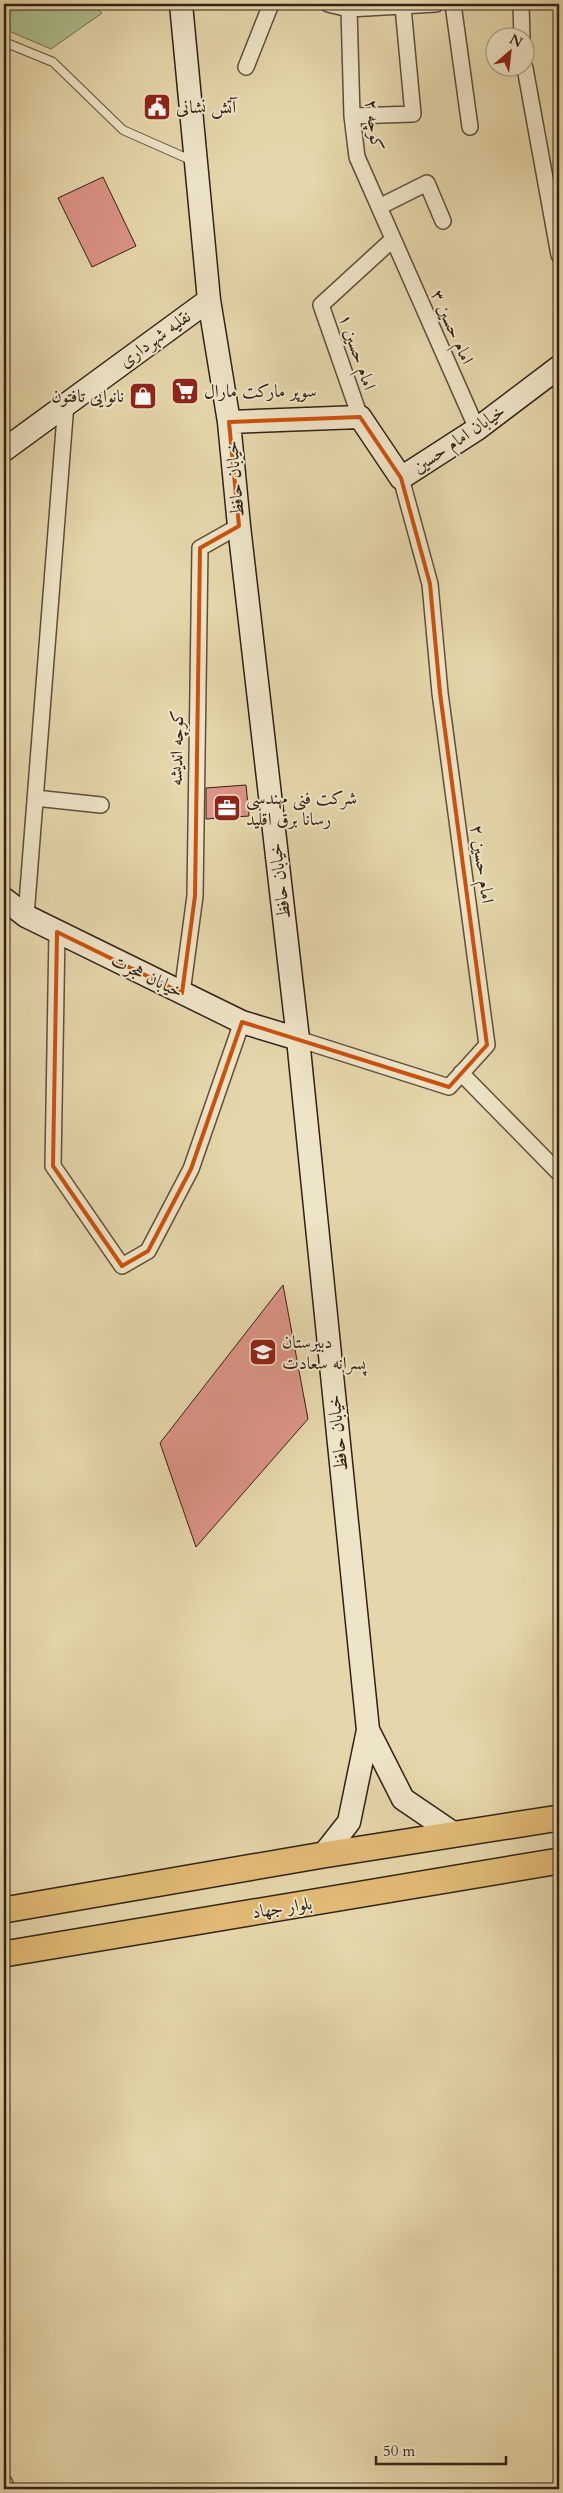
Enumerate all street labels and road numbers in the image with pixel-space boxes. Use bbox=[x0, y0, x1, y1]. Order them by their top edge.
street label: کوچه ۲ bbox=[358, 98, 390, 152]
street label: امام حسین ۳ bbox=[422, 286, 480, 370]
street label: نقلیه شهرداری bbox=[114, 304, 196, 374]
street label: امام حسین ۱ bbox=[329, 311, 382, 395]
street label: خیابان امام حسین bbox=[408, 399, 512, 482]
street label: خیابان حافظ bbox=[219, 440, 251, 518]
street label: کوچه اندیشه bbox=[164, 710, 190, 786]
street label: امام حسین ۲ bbox=[461, 823, 500, 905]
street label: خیابان حافظ bbox=[263, 841, 297, 921]
street label: خیابان هجرت bbox=[107, 948, 187, 1004]
street label: خیابان حافظ bbox=[322, 1393, 354, 1473]
street label: بلوار جهاد bbox=[250, 1891, 314, 1925]

